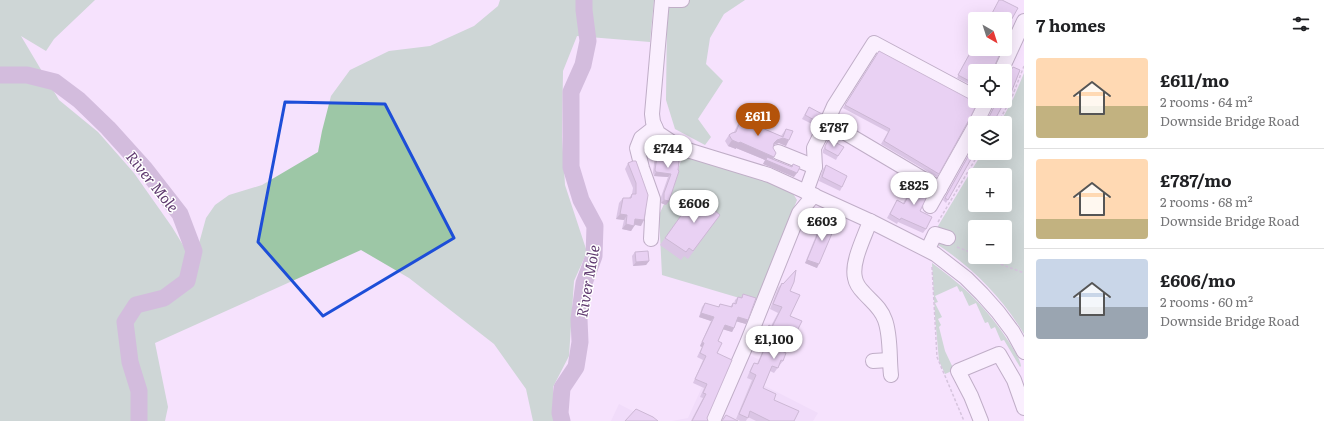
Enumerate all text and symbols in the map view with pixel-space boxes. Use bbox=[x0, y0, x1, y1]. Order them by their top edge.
north arrow bbox=[968, 12, 1012, 56]
map controls bbox=[968, 12, 1012, 264]
text: 7 homes bbox=[1036, 12, 1106, 37]
icon: filters bbox=[1290, 13, 1312, 35]
button: locate bbox=[968, 64, 1012, 108]
text: £611/mo bbox=[1160, 67, 1229, 92]
icon: home bbox=[1068, 74, 1116, 122]
text: 2 rooms · 64 m² bbox=[1160, 92, 1253, 111]
pin: £611 bbox=[734, 103, 782, 137]
text: £611 bbox=[745, 106, 771, 125]
text: Downside Bridge Road bbox=[1160, 111, 1299, 130]
pin: £787 bbox=[810, 114, 858, 148]
button: layers bbox=[968, 116, 1012, 160]
text: £787 bbox=[819, 117, 849, 136]
pin: £744 bbox=[644, 135, 692, 169]
text: £744 bbox=[653, 138, 683, 157]
water label: River Mole bbox=[121, 145, 185, 217]
text: £787/mo bbox=[1160, 167, 1232, 192]
button: + bbox=[968, 168, 1012, 212]
pin: £825 bbox=[890, 172, 938, 206]
text: £825 bbox=[899, 175, 929, 194]
icon: home bbox=[1068, 175, 1116, 223]
pin: £606 bbox=[670, 190, 718, 224]
text: 2 rooms · 68 m² bbox=[1160, 192, 1253, 211]
text: £606 bbox=[678, 193, 710, 212]
pin: £603 bbox=[798, 208, 846, 242]
text: £603 bbox=[807, 211, 837, 230]
text: Downside Bridge Road bbox=[1160, 211, 1299, 230]
button: − bbox=[968, 220, 1012, 264]
water label: River Mole bbox=[569, 243, 605, 319]
text: £606/mo bbox=[1160, 267, 1236, 292]
icon: home bbox=[1068, 275, 1116, 323]
text: 2 rooms · 60 m² bbox=[1160, 292, 1253, 311]
text: Downside Bridge Road bbox=[1160, 311, 1299, 330]
pin: £1,100 bbox=[741, 326, 807, 360]
text: £1,100 bbox=[755, 329, 793, 348]

